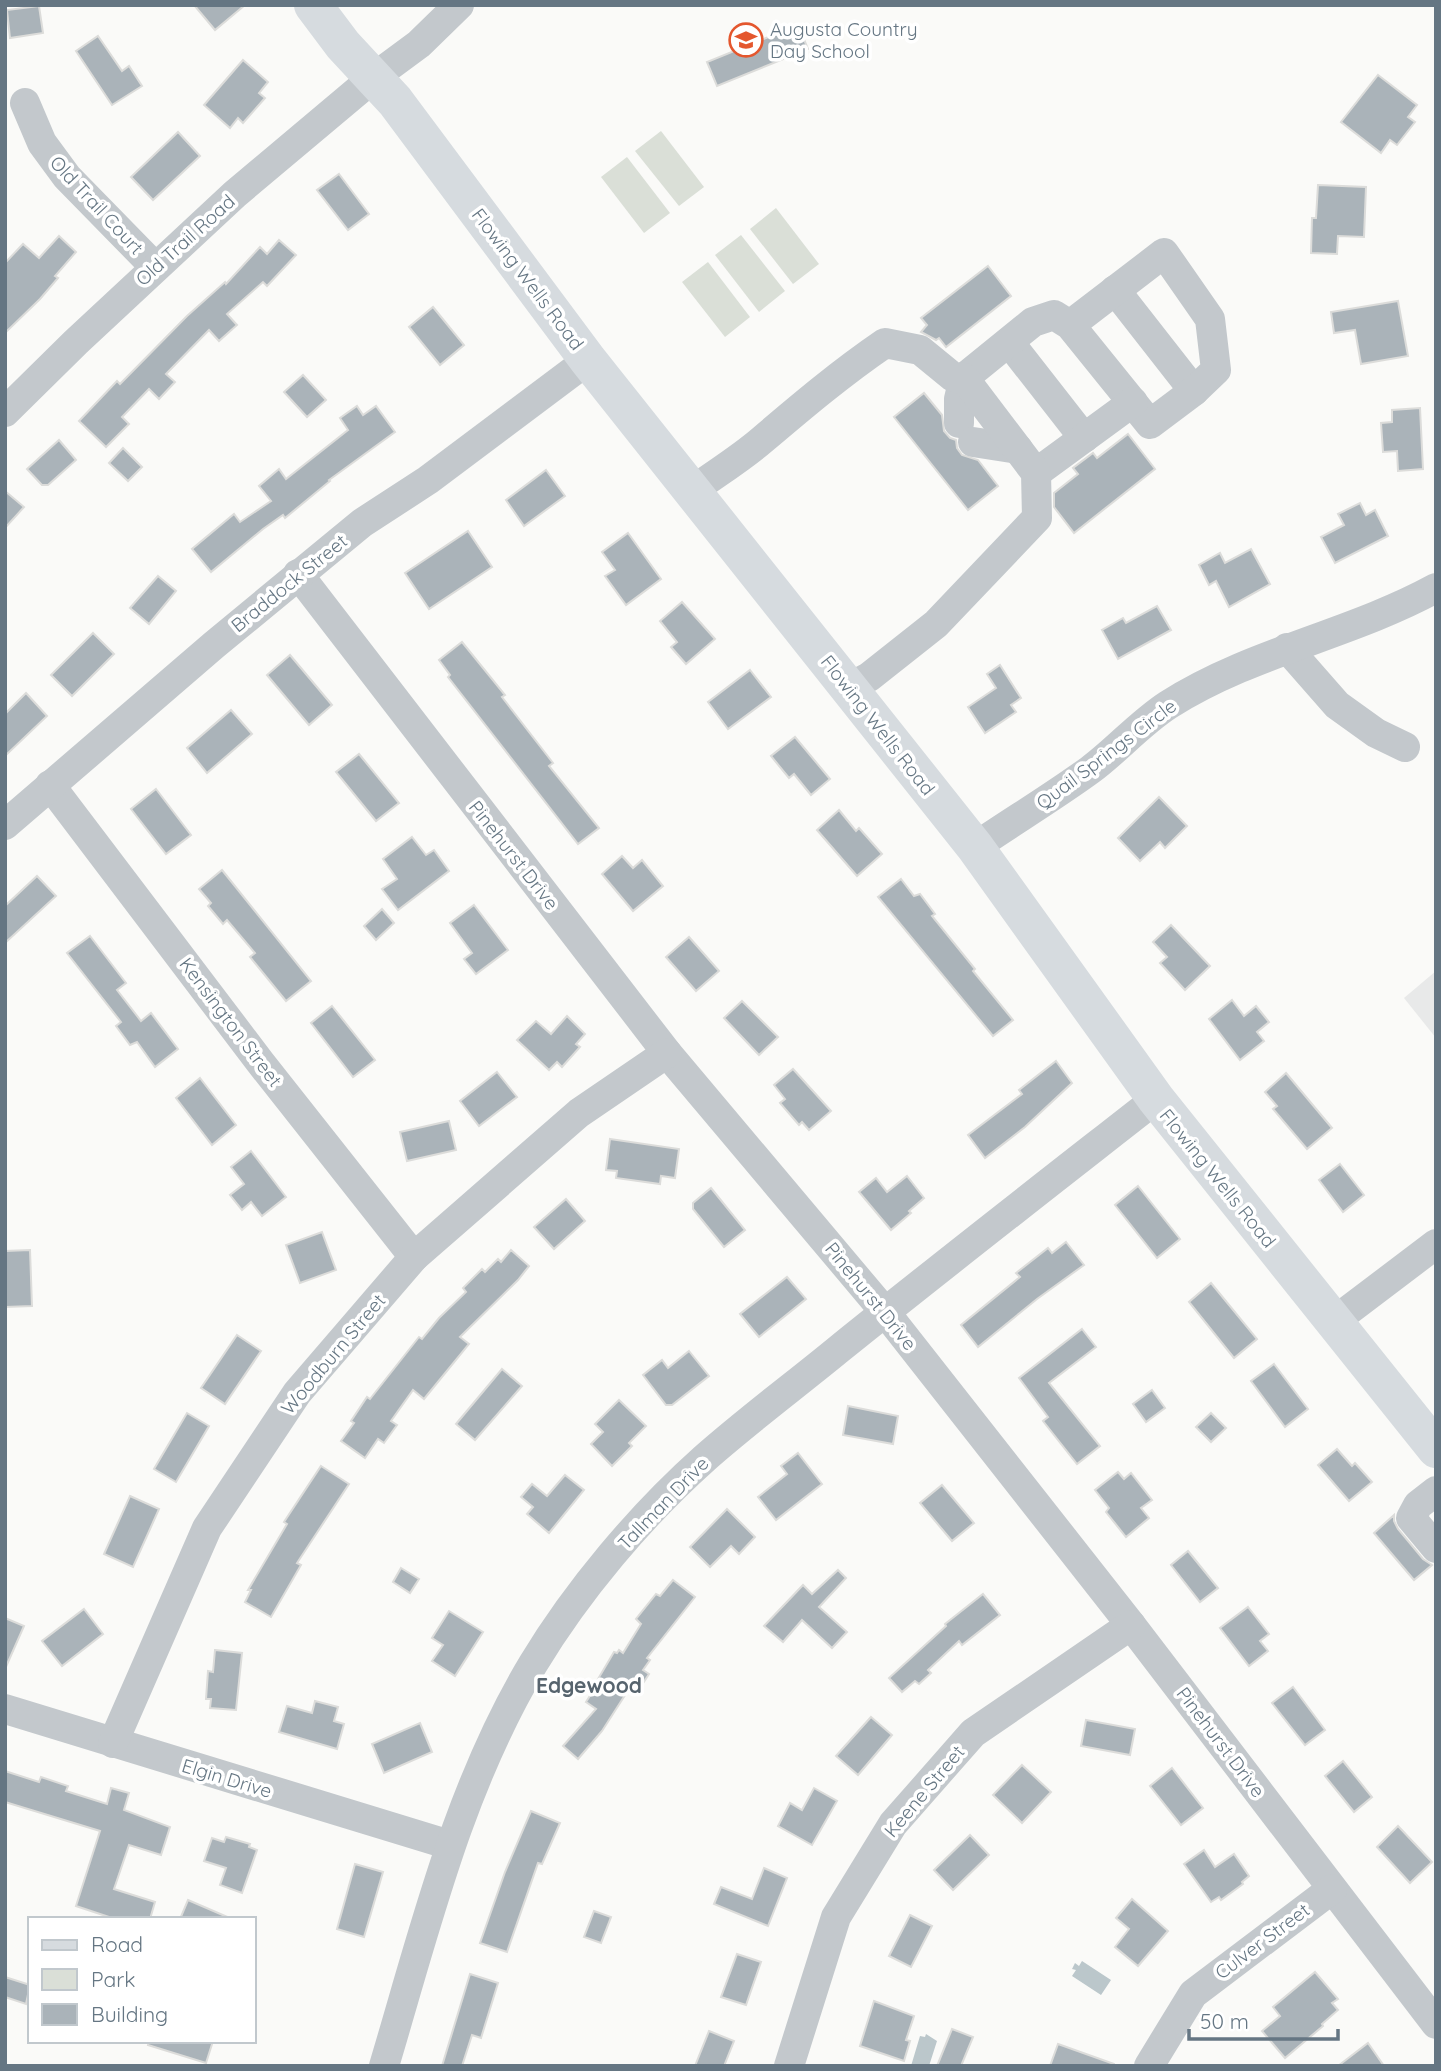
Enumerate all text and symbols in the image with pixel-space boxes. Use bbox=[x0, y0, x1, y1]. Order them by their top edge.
place label: Augusta Country Day School bbox=[770, 17, 918, 63]
school or university icon: Augusta Country Day School bbox=[727, 21, 765, 59]
street label: Old Trail Court bbox=[45, 151, 149, 259]
street label: Old Trail Road bbox=[130, 189, 240, 291]
street label: Flowing Wells Road bbox=[467, 203, 589, 355]
street label: Braddock Street bbox=[226, 529, 352, 637]
street label: Flowing Wells Road bbox=[816, 650, 940, 800]
street label: Quail Springs Circle bbox=[1031, 694, 1181, 814]
street label: Pinehurst Drive bbox=[464, 795, 564, 915]
street label: Kensington Street bbox=[175, 953, 287, 1091]
street label: Flowing Wells Road bbox=[1155, 1104, 1281, 1252]
street label: Pinehurst Drive bbox=[820, 1237, 922, 1355]
street label: Woodburn Street bbox=[276, 1289, 390, 1419]
street label: Tallman Drive bbox=[612, 1451, 714, 1555]
district label: Edgewood bbox=[536, 1672, 642, 1698]
street label: Pinehurst Drive bbox=[1172, 1682, 1270, 1802]
street label: Keene Street bbox=[879, 1740, 969, 1842]
street label: Elgin Drive bbox=[179, 1753, 275, 1803]
street label: Culver Street bbox=[1210, 1898, 1314, 1984]
legend bbox=[28, 1917, 256, 2043]
text: Road bbox=[91, 1931, 143, 1957]
text: Park bbox=[91, 1966, 135, 1992]
scale bar bbox=[1189, 1997, 1338, 2041]
text: Building bbox=[91, 2001, 168, 2027]
text: 50 m bbox=[1200, 2008, 1249, 2034]

